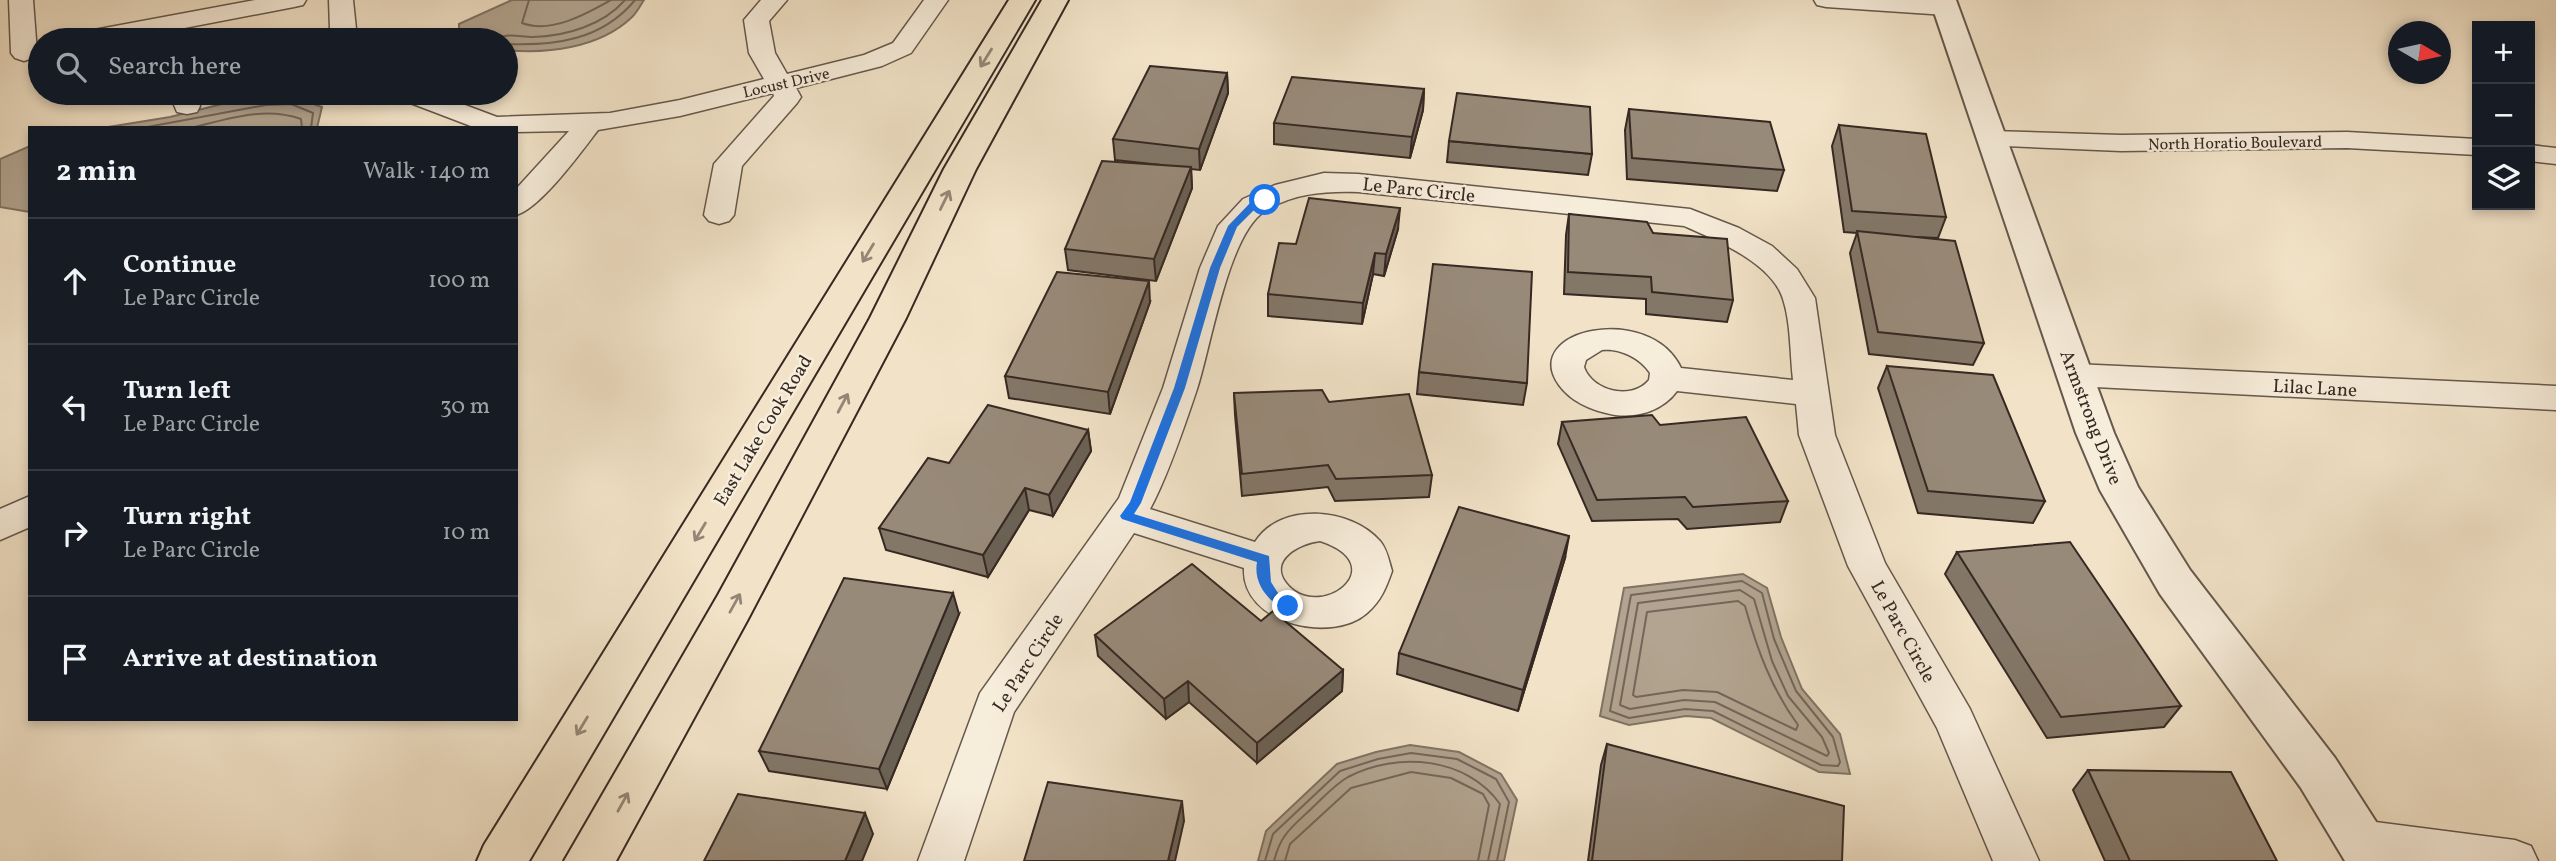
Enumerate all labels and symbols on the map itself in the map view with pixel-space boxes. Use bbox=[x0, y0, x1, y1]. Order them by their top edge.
north arrow bbox=[2388, 21, 2451, 84]
one-way arrow bbox=[978, 48, 992, 68]
street label: Locust Drive bbox=[741, 63, 832, 105]
street label: North Horatio Boulevard bbox=[2148, 131, 2322, 157]
street label: Le Parc Circle bbox=[1361, 172, 1476, 210]
route start bbox=[1249, 184, 1280, 215]
one-way arrow bbox=[939, 190, 952, 211]
one-way arrow bbox=[861, 243, 875, 263]
street label: Armstrong Drive bbox=[2053, 347, 2128, 489]
street label: East Lake Cook Road bbox=[708, 351, 819, 511]
street label: Lilac Lane bbox=[2272, 374, 2358, 404]
one-way arrow bbox=[836, 393, 850, 414]
one-way arrow bbox=[693, 521, 707, 541]
street label: Le Parc Circle bbox=[1863, 576, 1941, 688]
route end bbox=[1272, 590, 1303, 621]
one-way arrow bbox=[728, 594, 742, 614]
street label: Le Parc Circle bbox=[987, 609, 1070, 718]
one-way arrow bbox=[575, 716, 589, 736]
one-way arrow bbox=[616, 792, 630, 812]

